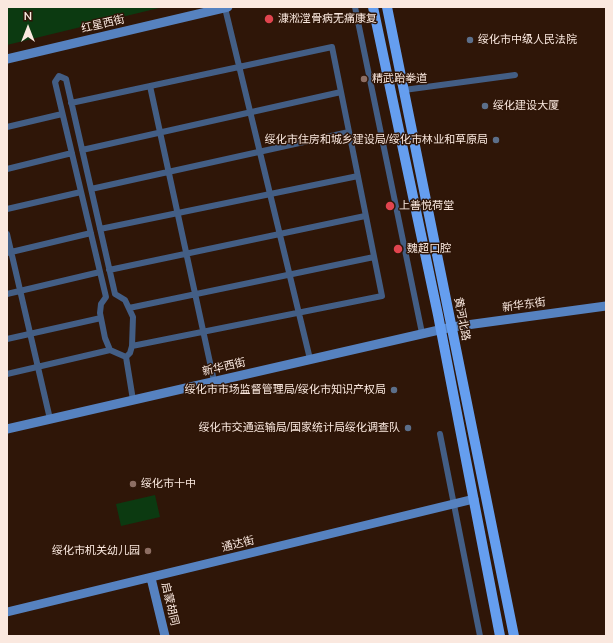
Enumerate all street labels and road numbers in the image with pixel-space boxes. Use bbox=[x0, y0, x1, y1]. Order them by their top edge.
street label: 红星西街 bbox=[80, 13, 126, 35]
street label: 新华东街 bbox=[501, 295, 547, 315]
street label: 黄河北路 bbox=[451, 296, 473, 342]
street label: 新华西街 bbox=[201, 356, 247, 378]
street label: 通达街 bbox=[220, 534, 256, 554]
street label: 启蒙胡同 bbox=[159, 581, 181, 627]

